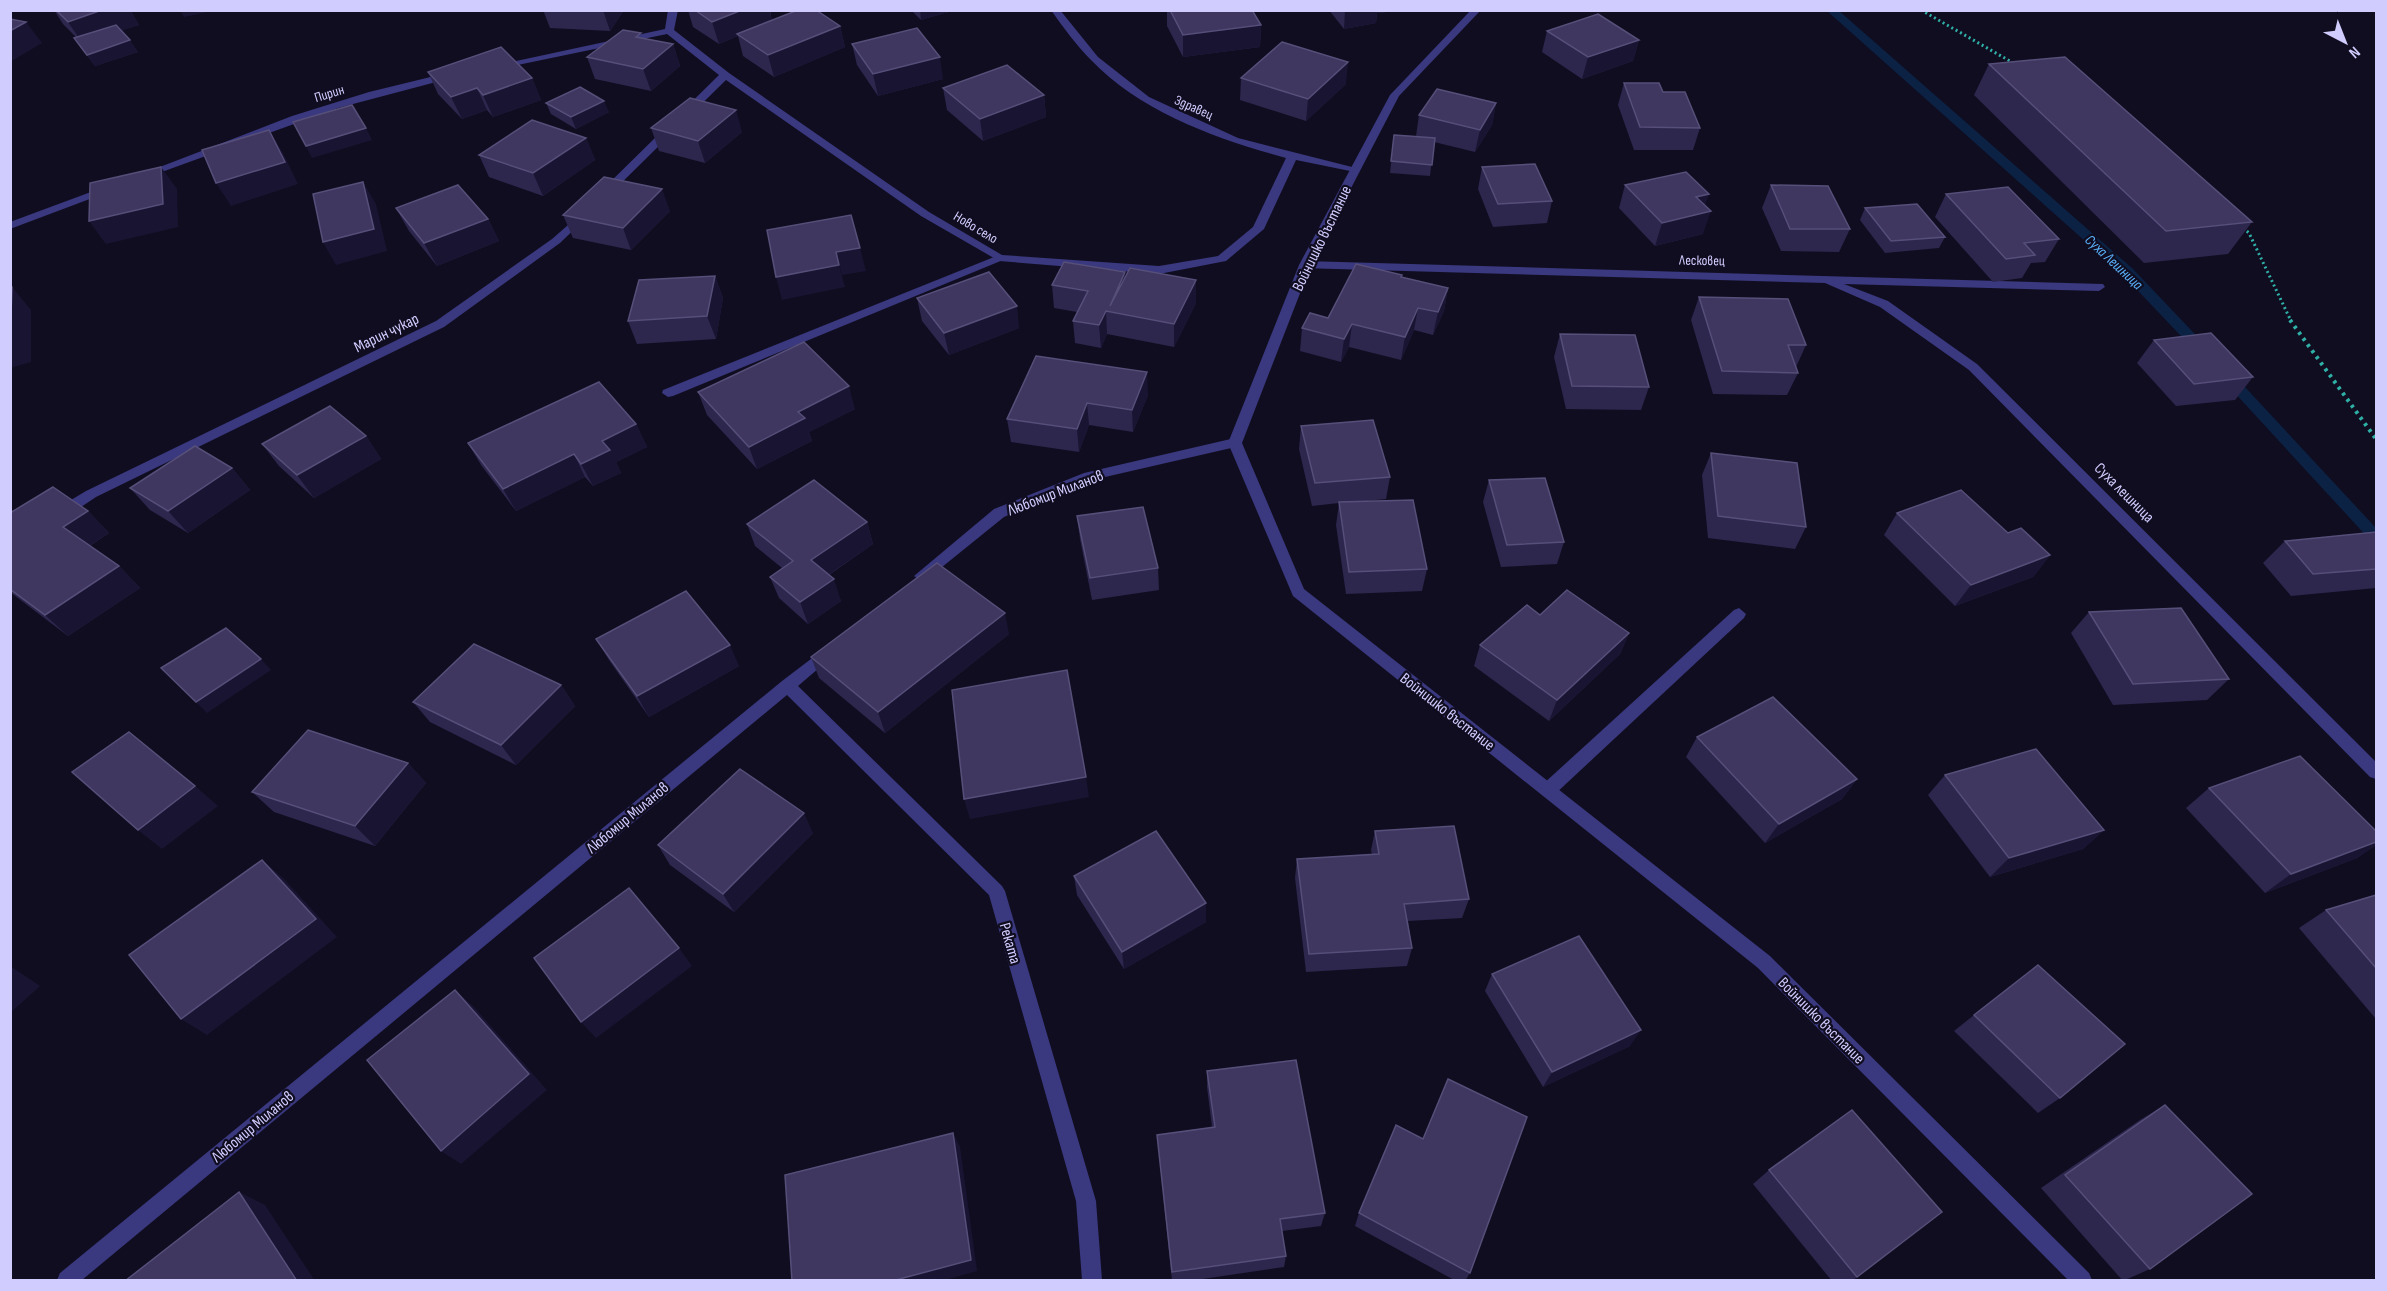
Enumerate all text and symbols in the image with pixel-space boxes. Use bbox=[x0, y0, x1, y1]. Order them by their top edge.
north arrow bbox=[2315, 12, 2375, 72]
text: N bbox=[2345, 42, 2364, 62]
street label: Пирин bbox=[312, 81, 346, 106]
street label: Здравец bbox=[1172, 91, 1216, 123]
street label: Войнишко въстание bbox=[1289, 183, 1356, 294]
street label: Ново село bbox=[950, 208, 1001, 247]
water label: Суха Лешница bbox=[2081, 231, 2147, 294]
street label: Лесковец bbox=[1678, 252, 1725, 269]
street label: Марин чукар bbox=[351, 310, 422, 357]
street label: Суха лешница bbox=[2090, 459, 2158, 527]
street label: Любомир Миланов bbox=[1004, 466, 1106, 521]
street label: Войнишко въстание bbox=[1396, 669, 1498, 755]
street label: Любомир Миланов bbox=[582, 778, 673, 859]
street label: Реката bbox=[995, 921, 1024, 966]
street label: Войнишко въстание bbox=[1774, 974, 1868, 1068]
street label: Любомир Миланов bbox=[207, 1087, 298, 1168]

